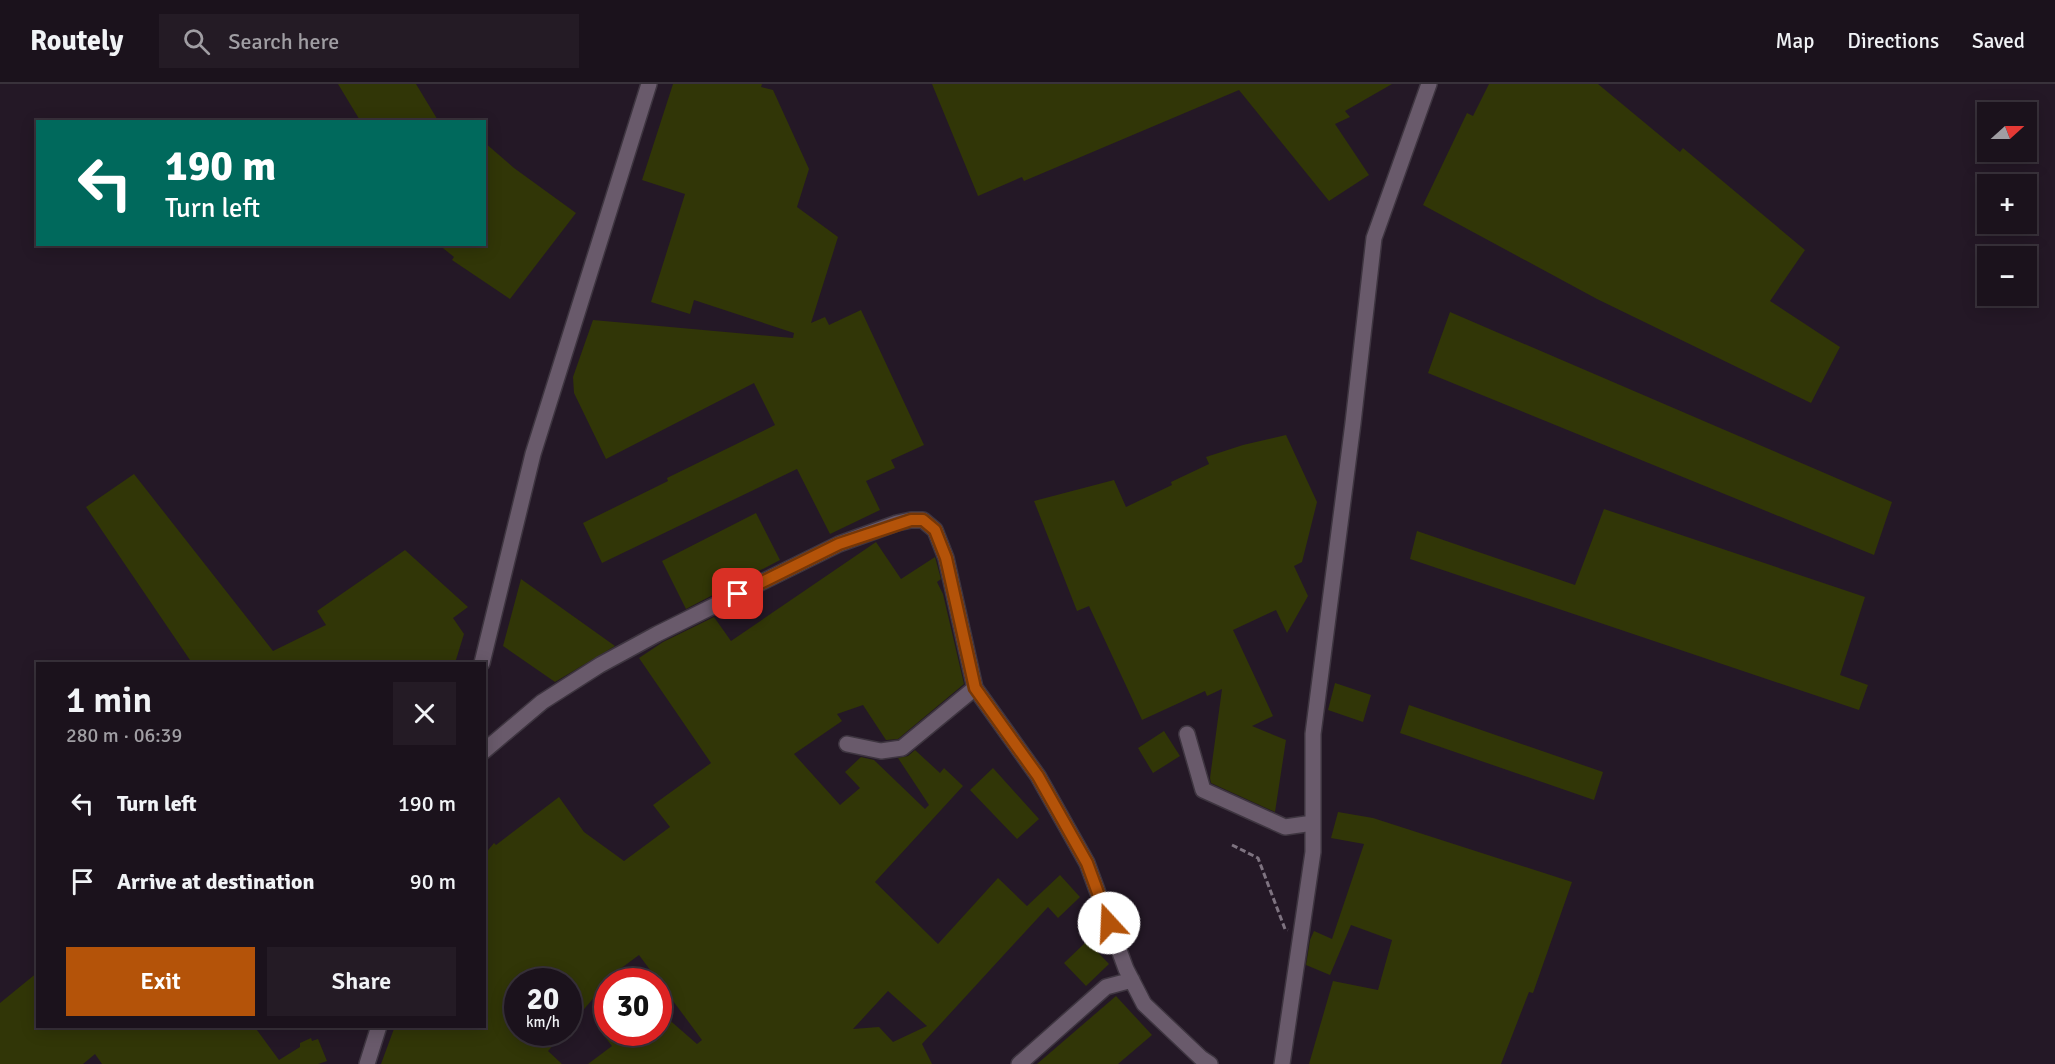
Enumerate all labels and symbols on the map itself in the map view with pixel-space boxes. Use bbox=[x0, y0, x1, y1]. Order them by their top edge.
north arrow bbox=[1977, 102, 2037, 162]
pin bbox=[712, 568, 763, 619]
position arrow bbox=[1077, 891, 1141, 955]
speed limit sign: 30 bbox=[594, 968, 672, 1046]

